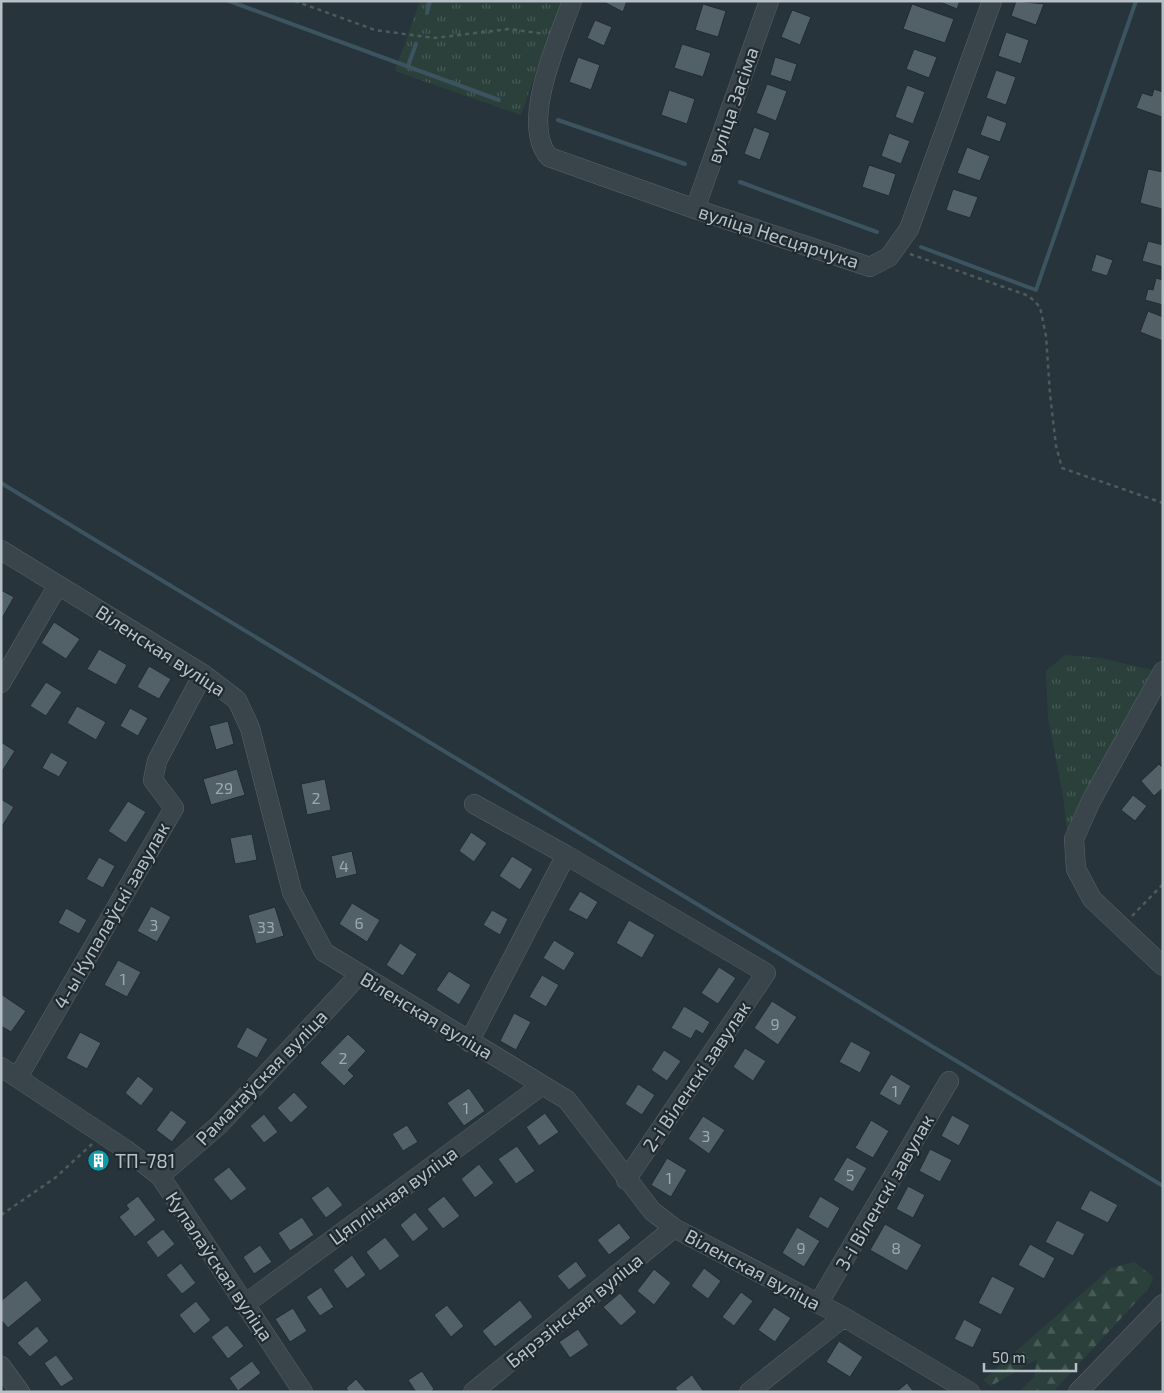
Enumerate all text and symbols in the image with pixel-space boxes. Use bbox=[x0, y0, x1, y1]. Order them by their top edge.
street label: вуліца Засіма bbox=[701, 44, 764, 166]
street label: вуліца Несцярчука bbox=[696, 199, 862, 274]
street label: Віленская вуліца bbox=[91, 599, 230, 701]
house number: 29 bbox=[215, 778, 233, 797]
house number: 2 bbox=[312, 788, 321, 807]
street label: 4-ы Купалаўскі завулак bbox=[48, 818, 175, 1013]
house number: 4 bbox=[339, 856, 349, 875]
house number: 6 bbox=[354, 913, 364, 932]
house number: 3 bbox=[150, 915, 158, 934]
house number: 33 bbox=[257, 917, 275, 936]
street label: Віленская вуліца bbox=[356, 966, 497, 1064]
house number: 1 bbox=[120, 969, 126, 988]
street label: 2-і Віленскі завулак bbox=[637, 996, 756, 1156]
street label: Раманаўская вуліца bbox=[190, 1004, 332, 1150]
house number: 9 bbox=[770, 1014, 780, 1033]
house number: 2 bbox=[339, 1048, 348, 1067]
house number: 1 bbox=[892, 1081, 898, 1100]
house number: 1 bbox=[463, 1098, 469, 1117]
street label: 3-і Віленскі завулак bbox=[830, 1110, 939, 1275]
house number: 3 bbox=[702, 1126, 710, 1145]
street label: Цяплічная вуліца bbox=[324, 1141, 462, 1250]
building icon: ТП-781 bbox=[87, 1148, 111, 1172]
place label: ТП-781 bbox=[115, 1149, 175, 1172]
house number: 5 bbox=[846, 1165, 854, 1184]
house number: 1 bbox=[666, 1168, 672, 1187]
street label: Купалаўская вуліца bbox=[161, 1187, 279, 1346]
street label: Віленская вуліца bbox=[681, 1224, 825, 1315]
house number: 9 bbox=[796, 1238, 806, 1257]
house number: 8 bbox=[891, 1238, 901, 1257]
street label: Бярэзінская вуліца bbox=[501, 1248, 648, 1373]
scale bar bbox=[984, 1340, 1076, 1372]
text: 50 m bbox=[992, 1348, 1026, 1366]

